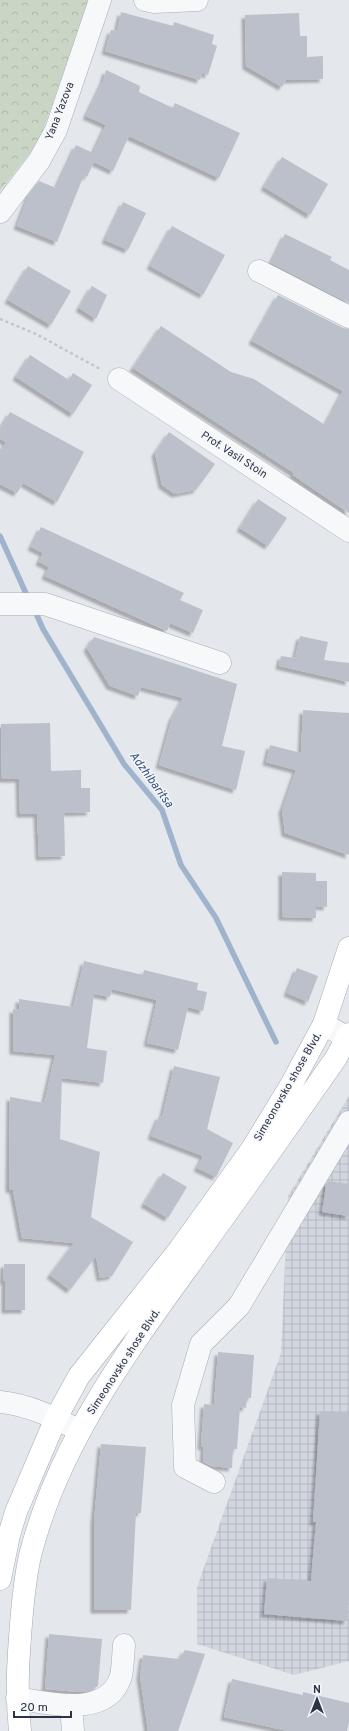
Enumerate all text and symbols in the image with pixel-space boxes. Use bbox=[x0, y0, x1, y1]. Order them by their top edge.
street label: Yana Yazova bbox=[43, 80, 78, 142]
street label: Prof. Vasil Stoin bbox=[198, 428, 270, 482]
water label: Adzhibaritsa bbox=[125, 749, 177, 812]
street label: Simeonovsko shose Blvd. bbox=[251, 1030, 325, 1144]
street label: Simeonovsko shose Blvd. bbox=[84, 1306, 164, 1418]
north arrow bbox=[297, 1679, 337, 1719]
text: N bbox=[313, 1683, 321, 1697]
scale bar bbox=[14, 1693, 71, 1719]
text: 20 m bbox=[20, 1700, 48, 1716]

